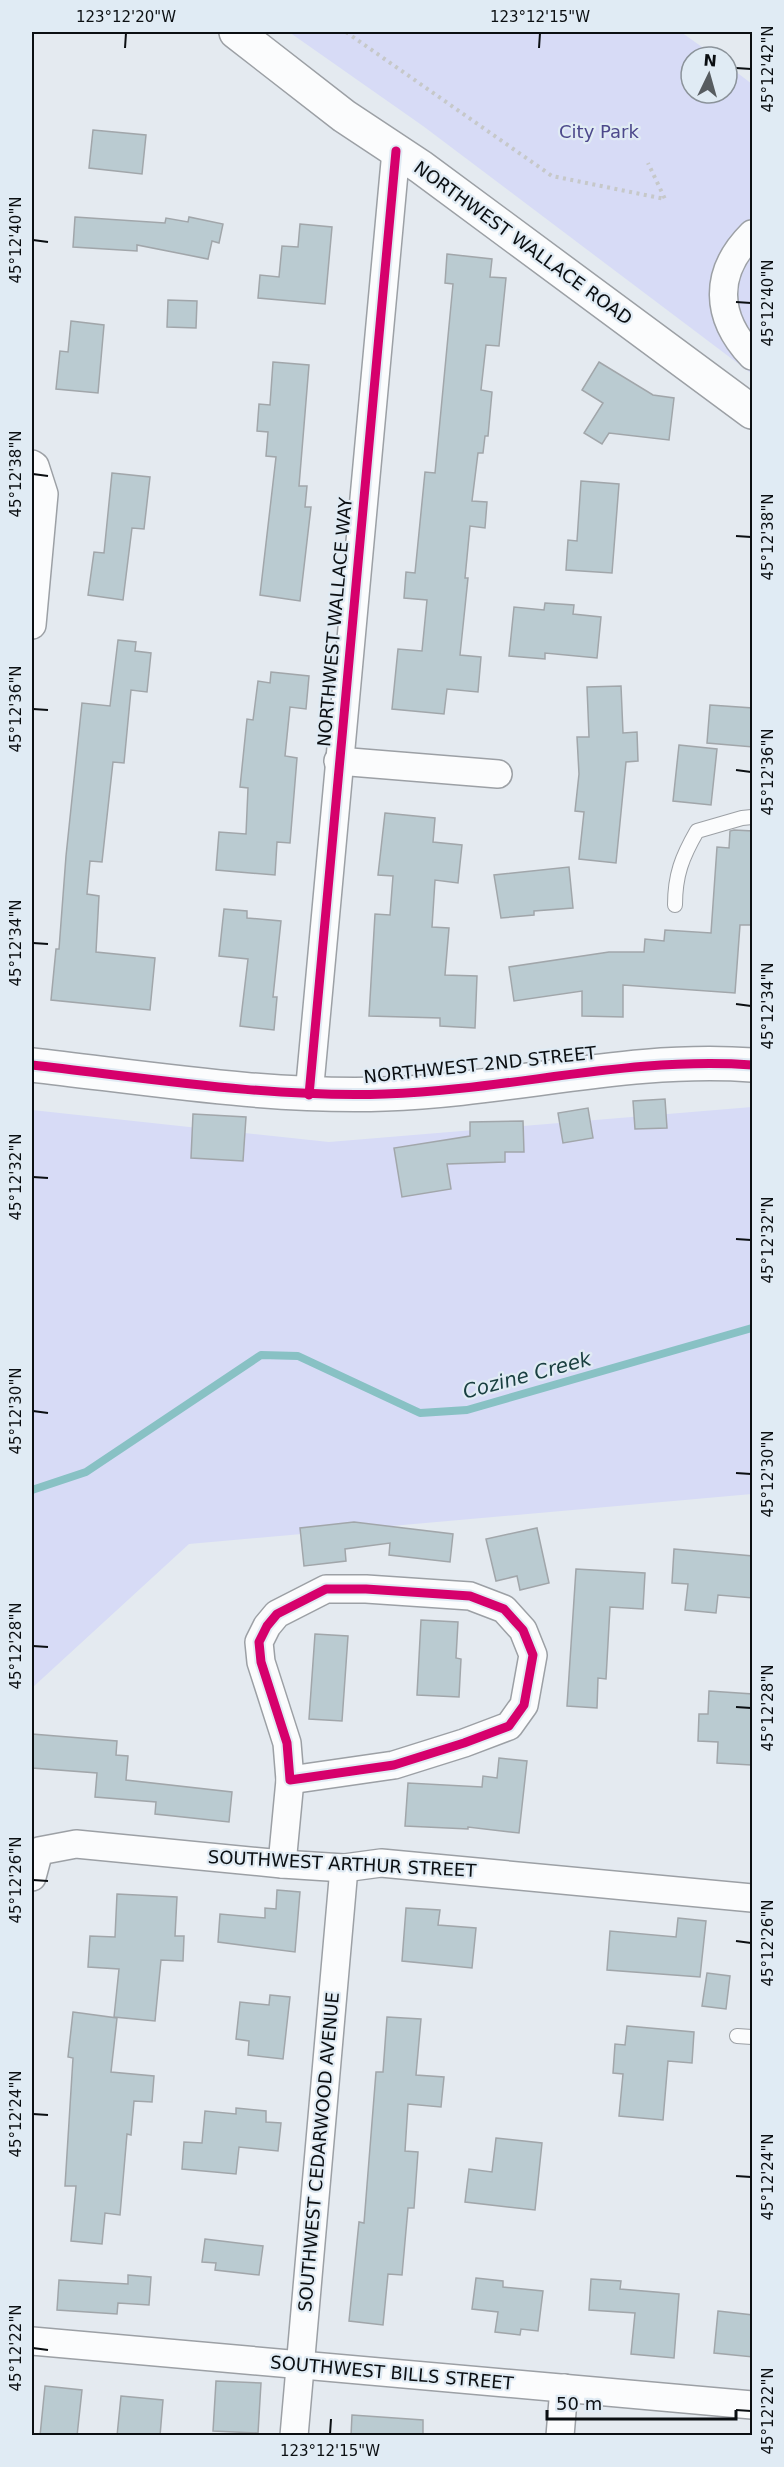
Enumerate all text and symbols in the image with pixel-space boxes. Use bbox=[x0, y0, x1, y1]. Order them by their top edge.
text: 123°12'20"W bbox=[76, 8, 176, 26]
text: 123°12'15"W bbox=[490, 8, 590, 26]
text: 45°12'42"N bbox=[759, 25, 777, 113]
north arrow bbox=[679, 45, 739, 105]
text: N bbox=[703, 51, 718, 71]
park label: City Park bbox=[559, 121, 640, 142]
street label: NORTHWEST WALLACE ROAD bbox=[410, 156, 636, 329]
text: 45°12'40"N bbox=[7, 196, 25, 284]
text: 45°12'40"N bbox=[759, 259, 777, 347]
text: 45°12'38"N bbox=[7, 430, 25, 518]
text: 45°12'38"N bbox=[759, 493, 777, 581]
street label: NORTHWEST WALLACE WAY bbox=[313, 495, 356, 748]
text: 45°12'36"N bbox=[7, 665, 25, 753]
text: 45°12'36"N bbox=[759, 728, 777, 816]
text: 45°12'34"N bbox=[7, 899, 25, 987]
text: 45°12'34"N bbox=[759, 962, 777, 1050]
street label: NORTHWEST 2ND STREET bbox=[363, 1042, 598, 1087]
text: 45°12'32"N bbox=[7, 1133, 25, 1221]
text: 45°12'32"N bbox=[759, 1196, 777, 1284]
water label: Cozine Creek bbox=[460, 1346, 595, 1404]
text: 45°12'30"N bbox=[7, 1367, 25, 1455]
text: 45°12'30"N bbox=[759, 1430, 777, 1518]
text: 45°12'28"N bbox=[7, 1602, 25, 1690]
text: 45°12'28"N bbox=[759, 1664, 777, 1752]
text: 45°12'26"N bbox=[7, 1836, 25, 1924]
street label: SOUTHWEST ARTHUR STREET bbox=[207, 1846, 478, 1881]
text: 45°12'26"N bbox=[759, 1899, 777, 1987]
street label: SOUTHWEST CEDARWOOD AVENUE bbox=[294, 1991, 343, 2313]
text: 45°12'24"N bbox=[7, 2070, 25, 2158]
text: 45°12'24"N bbox=[759, 2133, 777, 2221]
text: 45°12'22"N bbox=[7, 2304, 25, 2392]
street label: SOUTHWEST BILLS STREET bbox=[270, 2351, 516, 2394]
text: 45°12'22"N bbox=[759, 2367, 777, 2455]
scale bar bbox=[547, 2383, 736, 2421]
text: 50 m bbox=[556, 2393, 602, 2414]
text: 123°12'15"W bbox=[280, 2442, 380, 2460]

